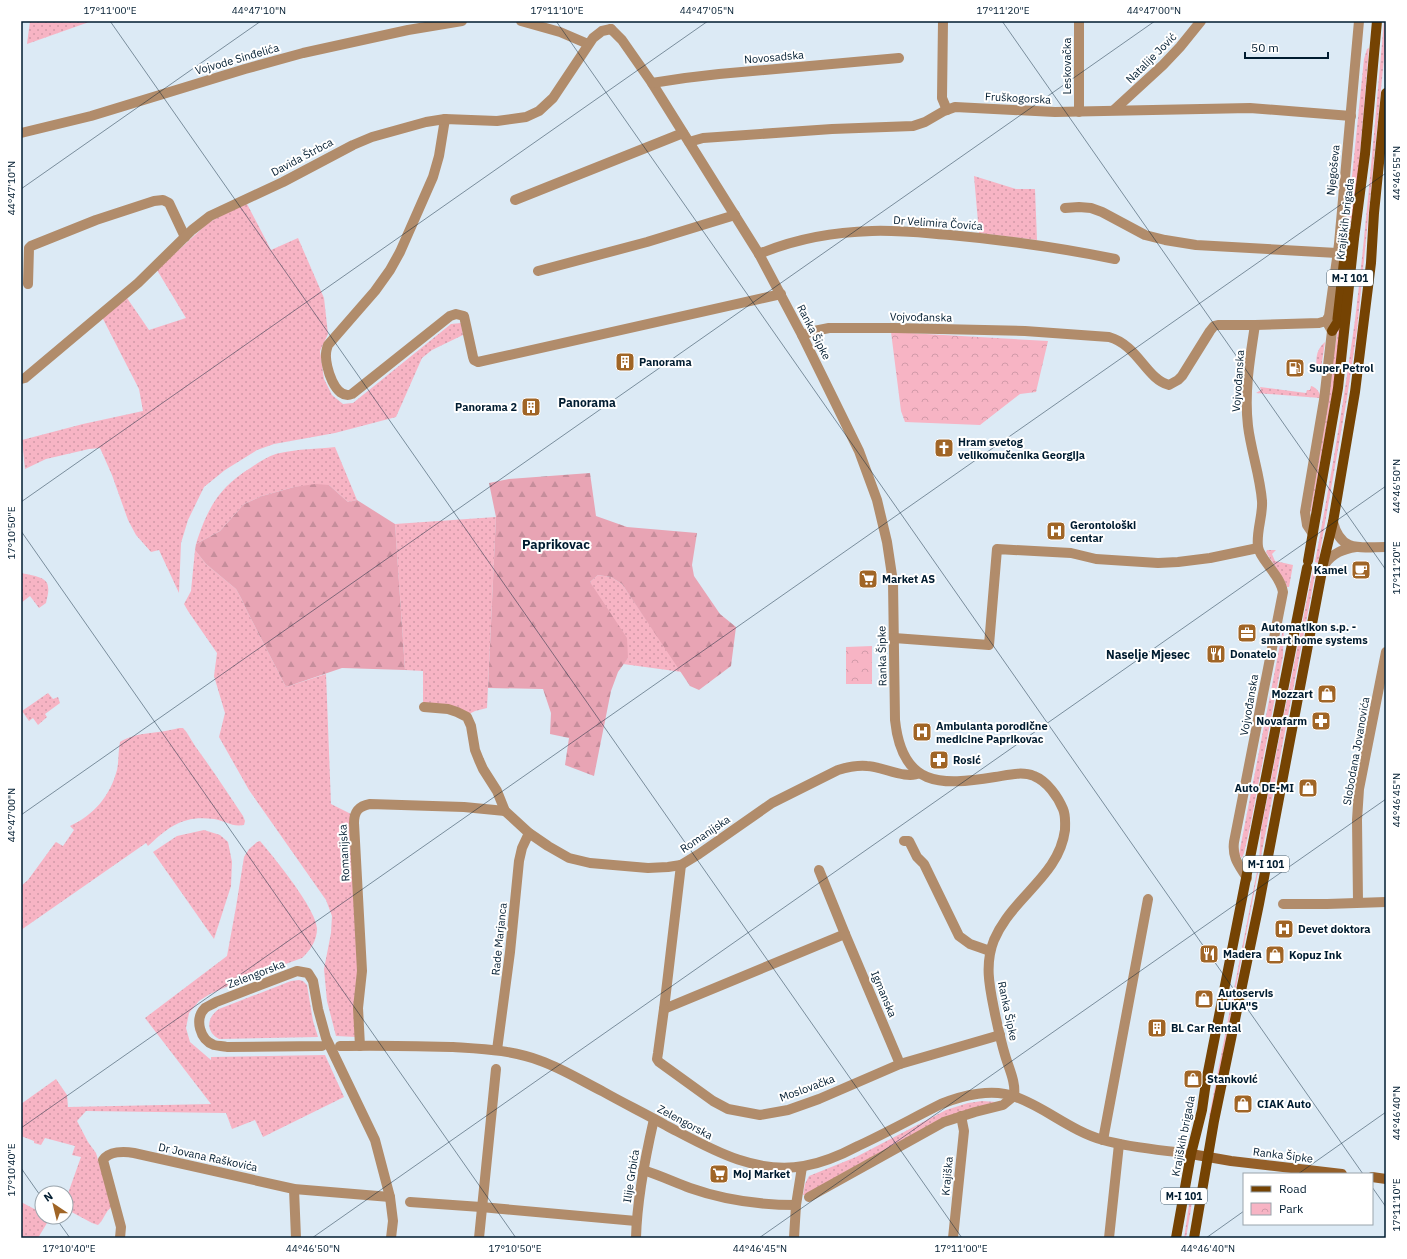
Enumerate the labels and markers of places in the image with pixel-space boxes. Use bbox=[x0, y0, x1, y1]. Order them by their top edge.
building icon: Panorama bbox=[614, 351, 636, 373]
place label: Panorama bbox=[639, 355, 692, 369]
fuel station icon: Super Petrol bbox=[1284, 357, 1306, 379]
place label: Super Petrol bbox=[1309, 361, 1374, 375]
building icon: Panorama 2 bbox=[520, 396, 542, 418]
place label: Panorama 2 bbox=[455, 400, 517, 414]
place label: Hram svetog velikomučenika Georgija bbox=[958, 435, 1085, 462]
church icon: Hram svetog velikomučenika Georgija bbox=[933, 437, 955, 459]
place label: Gerontološki centar bbox=[1070, 518, 1136, 545]
hospital icon: Gerontološki centar bbox=[1045, 520, 1067, 542]
cafe icon: Kamel bbox=[1350, 559, 1372, 581]
place label: Kamel bbox=[1314, 563, 1348, 577]
supermarket icon: Market AS bbox=[857, 568, 879, 590]
place label: Market AS bbox=[882, 572, 935, 586]
place label: Automatikon s.p. - smart home systems bbox=[1261, 620, 1368, 647]
office icon: Automatikon s.p. - smart home systems bbox=[1236, 622, 1258, 644]
restaurant icon: Donatelo bbox=[1205, 643, 1227, 665]
place label: Donatelo bbox=[1230, 647, 1277, 661]
shop icon: Mozzart bbox=[1316, 683, 1338, 705]
place label: Mozzart bbox=[1272, 687, 1313, 701]
pharmacy icon: Novafarm bbox=[1310, 710, 1332, 732]
place label: Novafarm bbox=[1256, 714, 1307, 728]
place label: Ambulanta porodične medicine Paprikovac bbox=[936, 719, 1048, 746]
hospital icon: Ambulanta porodične medicine Paprikovac bbox=[911, 721, 933, 743]
pharmacy icon: Rosić bbox=[928, 749, 950, 771]
place label: Rosić bbox=[953, 753, 981, 767]
shop icon: Auto DE-MI bbox=[1297, 777, 1319, 799]
place label: Auto DE-MI bbox=[1234, 781, 1294, 795]
hospital icon: Devet doktora bbox=[1273, 918, 1295, 940]
place label: Devet doktora bbox=[1298, 922, 1371, 936]
restaurant icon: Madera bbox=[1198, 943, 1220, 965]
shop icon: Kopuz Ink bbox=[1264, 944, 1286, 966]
place label: Madera bbox=[1223, 947, 1262, 961]
place label: Kopuz Ink bbox=[1289, 948, 1342, 962]
place label: Autoservis LUKA"S bbox=[1218, 986, 1274, 1013]
shop icon: Autoservis LUKA"S bbox=[1193, 988, 1215, 1010]
building icon: BL Car Rental bbox=[1146, 1017, 1168, 1039]
place label: BL Car Rental bbox=[1171, 1021, 1242, 1035]
shop icon: Stanković bbox=[1182, 1068, 1204, 1090]
place label: Stanković bbox=[1207, 1072, 1258, 1086]
shop icon: CIAK Auto bbox=[1232, 1093, 1254, 1115]
place label: CIAK Auto bbox=[1257, 1097, 1311, 1111]
supermarket icon: Moj Market bbox=[708, 1163, 730, 1185]
place label: Moj Market bbox=[733, 1167, 790, 1181]

